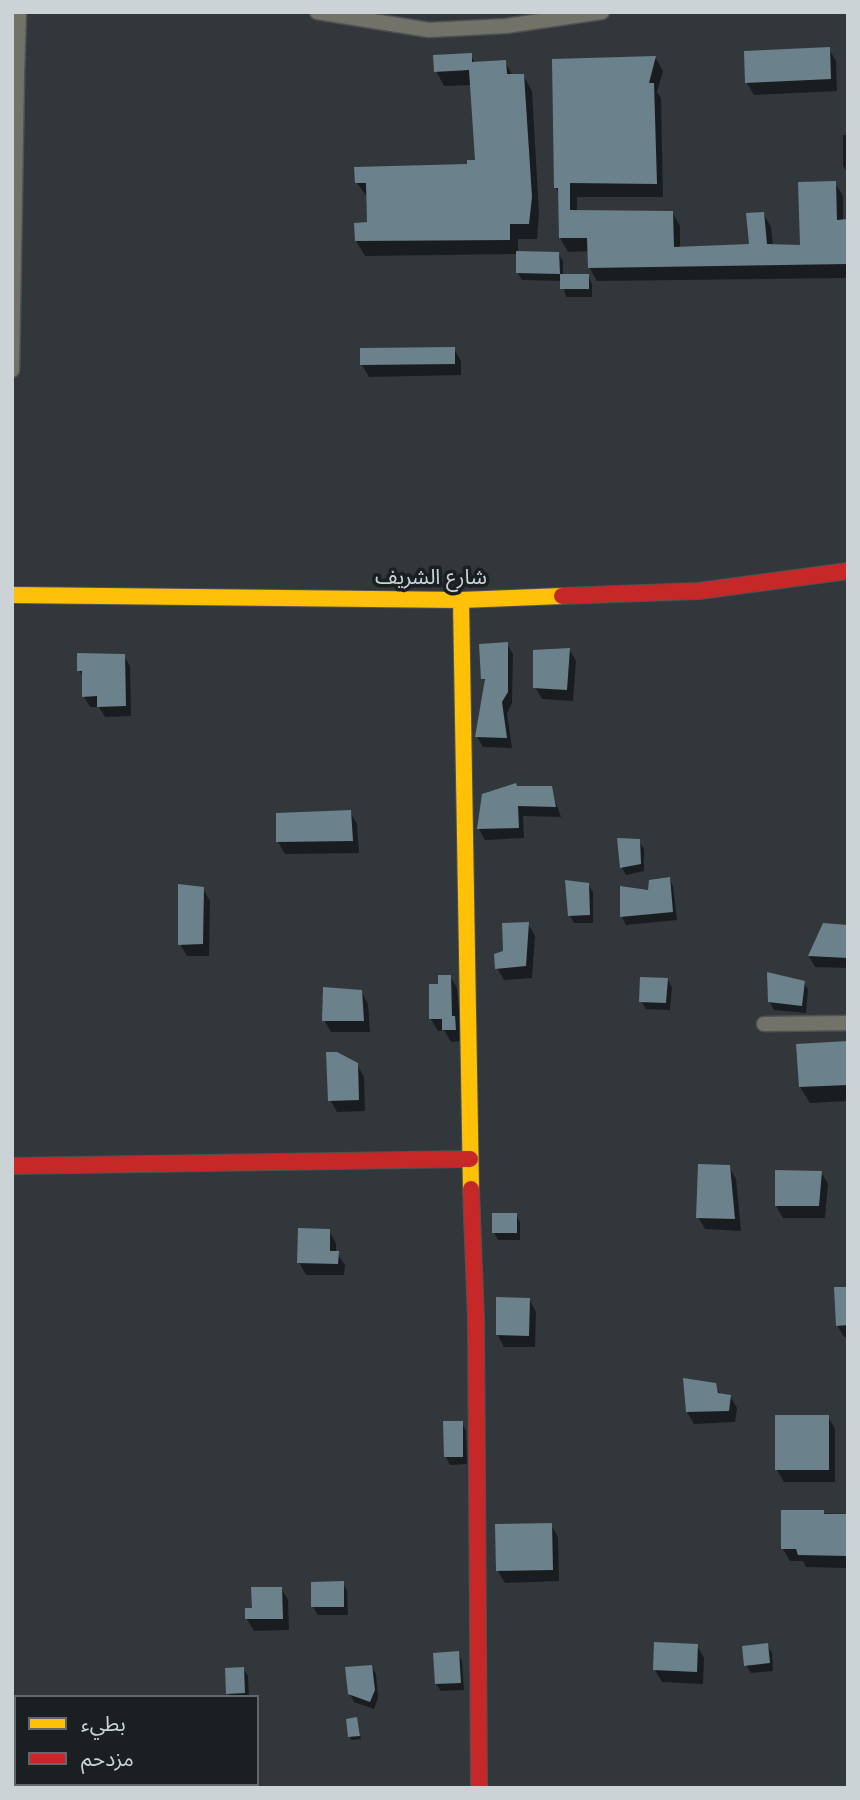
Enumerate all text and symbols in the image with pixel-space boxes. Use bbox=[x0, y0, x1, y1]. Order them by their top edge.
street label: شارع الشريف bbox=[375, 565, 487, 591]
legend bbox=[14, 1695, 259, 1786]
text: بطيء bbox=[81, 1710, 126, 1736]
text: مزدحم bbox=[81, 1745, 134, 1771]

